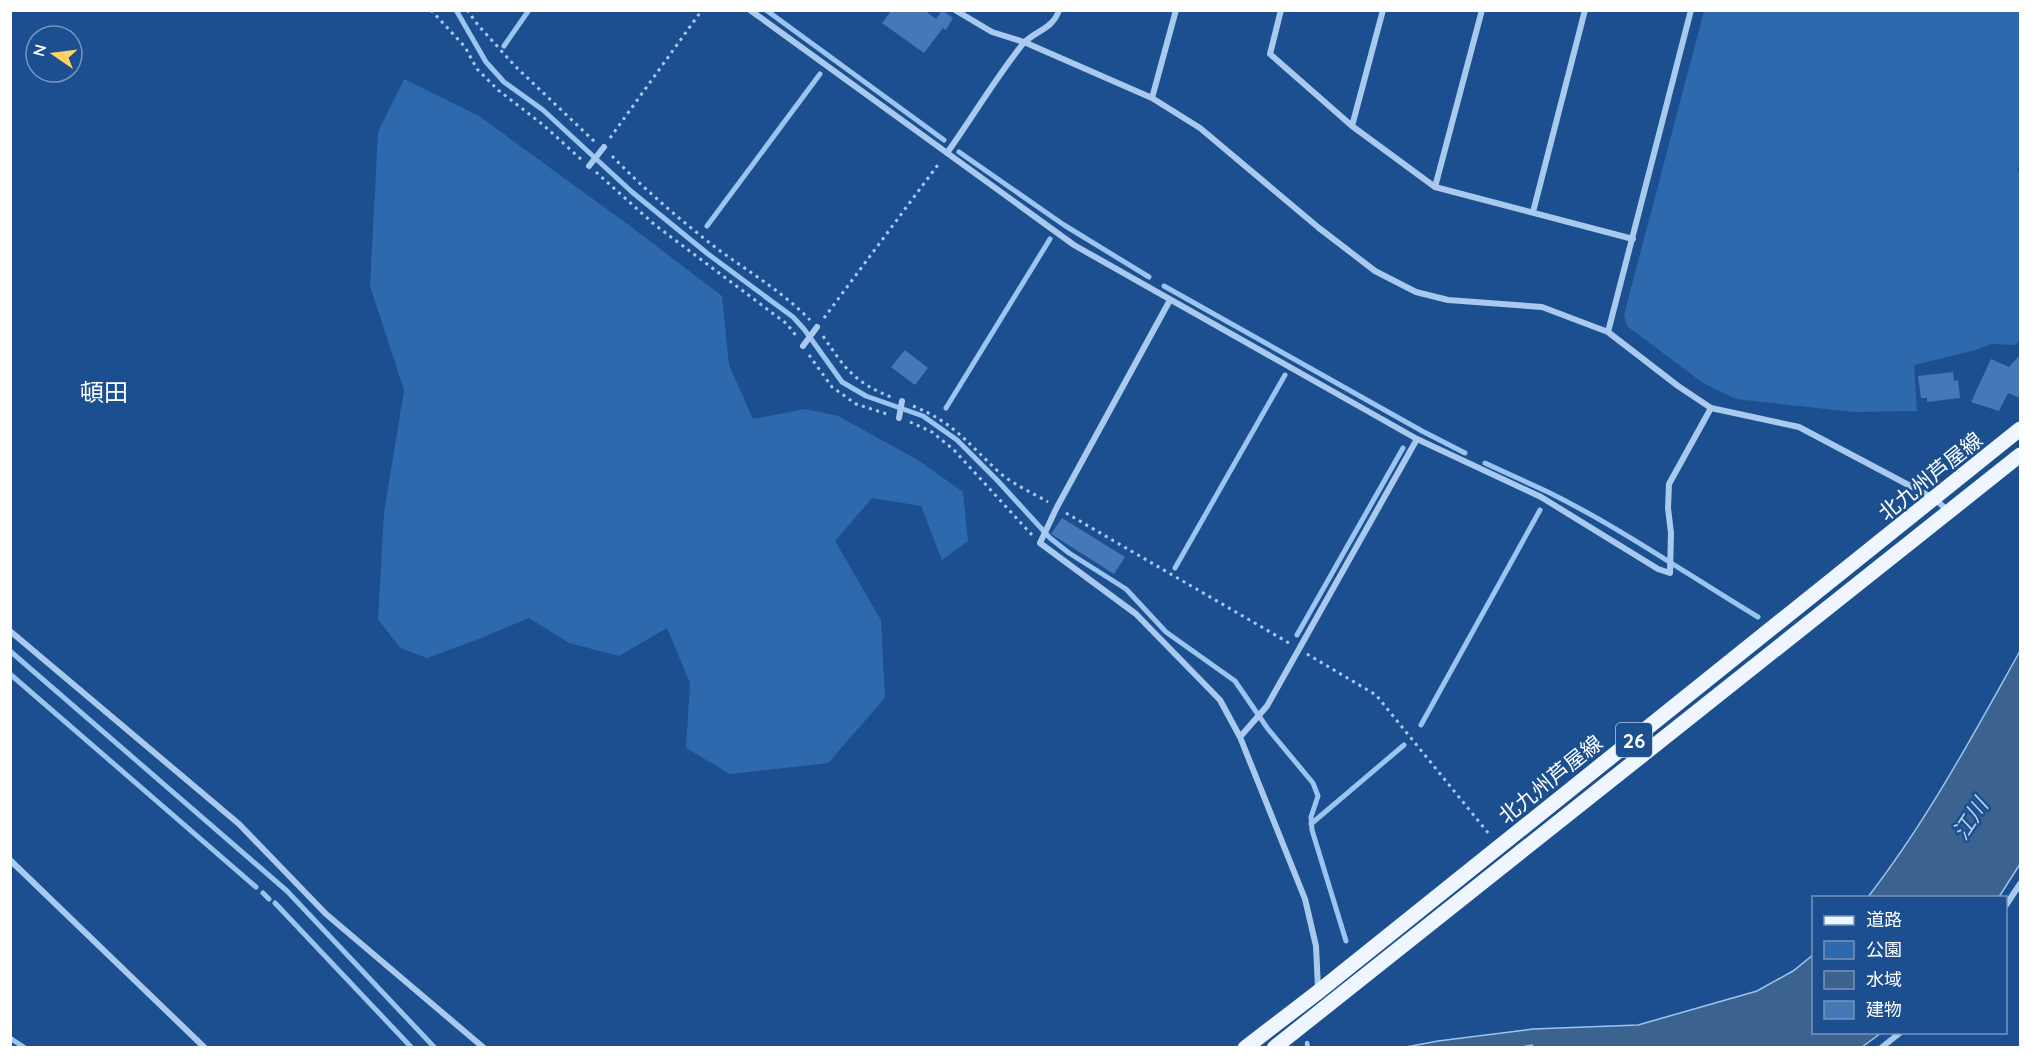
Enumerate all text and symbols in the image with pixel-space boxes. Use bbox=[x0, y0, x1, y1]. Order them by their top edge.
north arrow bbox=[24, 24, 84, 84]
text: N bbox=[28, 42, 51, 58]
district label: 頓田 bbox=[80, 377, 128, 407]
street label: 北九州芦屋線 bbox=[1873, 426, 1987, 526]
road number: 26 bbox=[1616, 723, 1652, 757]
street label: 北九州芦屋線 bbox=[1493, 729, 1607, 829]
water label: 江川 bbox=[1946, 791, 1995, 845]
legend bbox=[1812, 896, 2007, 1034]
text: 道路 bbox=[1866, 908, 1902, 931]
text: 公園 bbox=[1866, 938, 1902, 961]
text: 水域 bbox=[1866, 968, 1902, 991]
text: 建物 bbox=[1866, 998, 1902, 1021]

